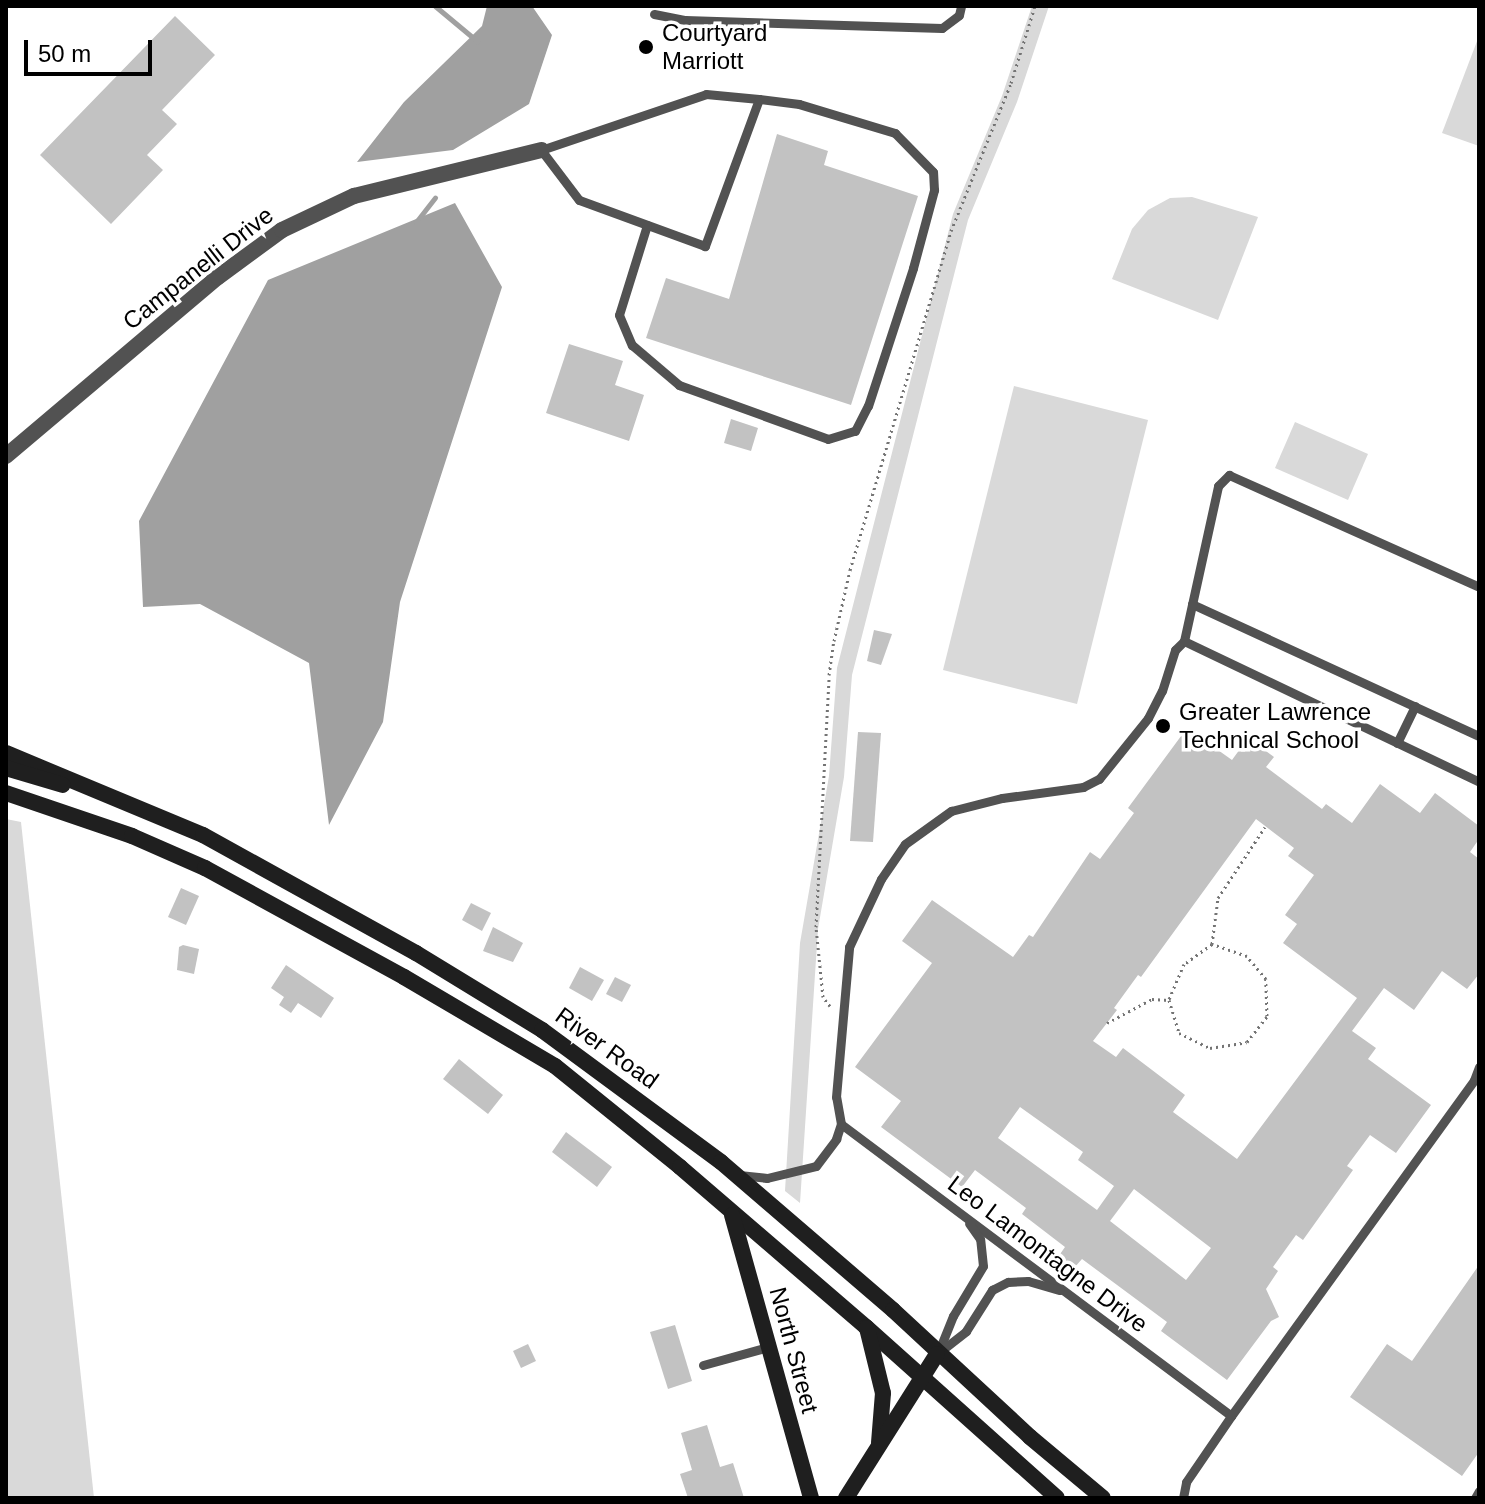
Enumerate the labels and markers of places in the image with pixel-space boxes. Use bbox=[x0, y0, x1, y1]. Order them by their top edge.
place label: Courtyard Marriott bbox=[662, 19, 767, 75]
marker: Courtyard Marriott bbox=[637, 38, 655, 56]
place label: Greater Lawrence Technical School bbox=[1179, 698, 1371, 754]
marker: Greater Lawrence Technical School bbox=[1154, 717, 1172, 735]

